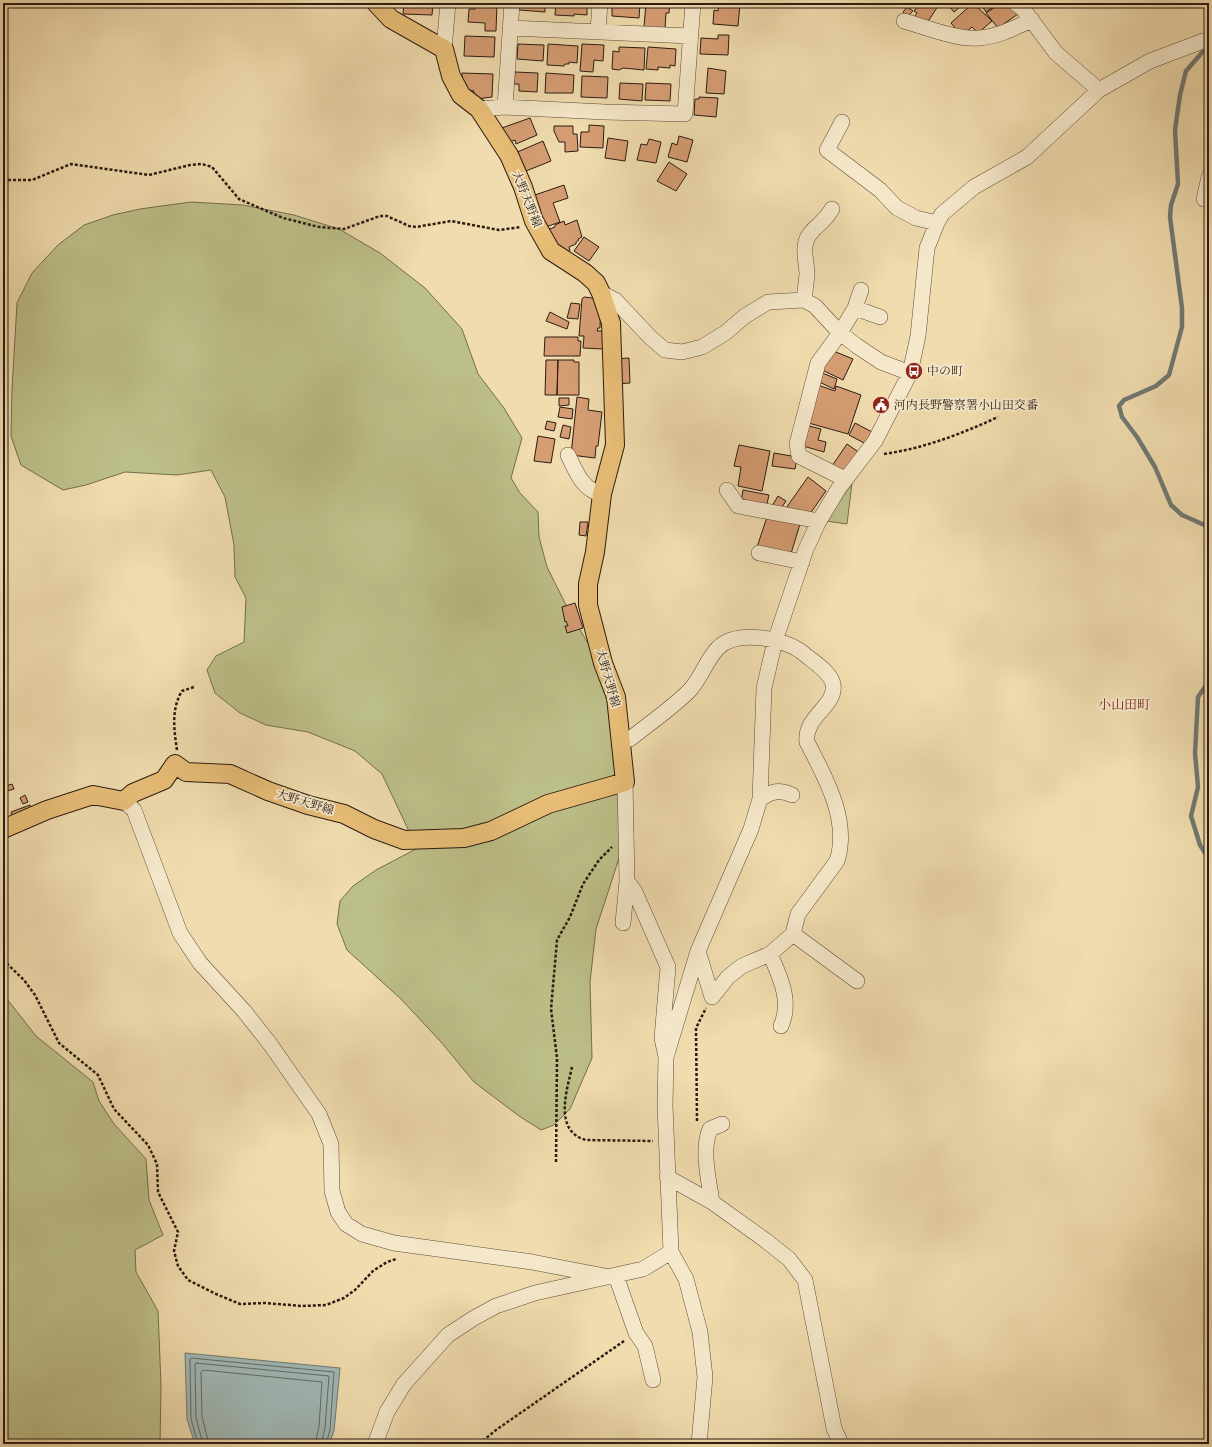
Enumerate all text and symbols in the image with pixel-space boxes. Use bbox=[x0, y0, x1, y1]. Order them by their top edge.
street label: 大野天野線 bbox=[507, 169, 545, 230]
bus stop icon: 中の町 bbox=[904, 361, 924, 381]
place label: 中の町 bbox=[927, 364, 963, 380]
public building icon: 河内長野警察署小山田交番 bbox=[871, 395, 891, 415]
place label: 河内長野警察署小山田交番 bbox=[894, 398, 1038, 414]
street label: 大野天野線 bbox=[591, 647, 623, 709]
district label: 小山田町 bbox=[1098, 697, 1150, 715]
street label: 大野天野線 bbox=[274, 787, 336, 819]

